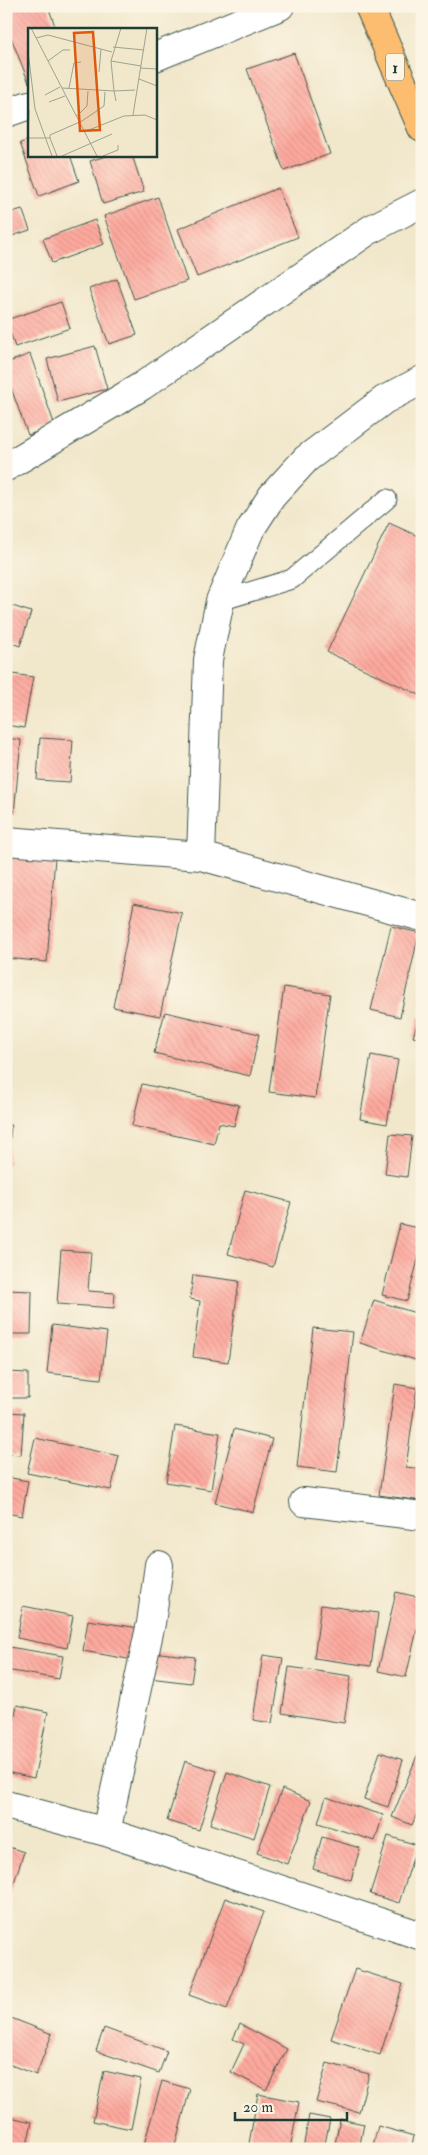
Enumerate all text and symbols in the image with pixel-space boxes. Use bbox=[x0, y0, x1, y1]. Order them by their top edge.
inset map bbox=[28, 28, 156, 156]
road number: 1 bbox=[386, 54, 404, 80]
scale bar bbox=[235, 2090, 348, 2122]
text: 20 m bbox=[243, 2098, 273, 2117]

